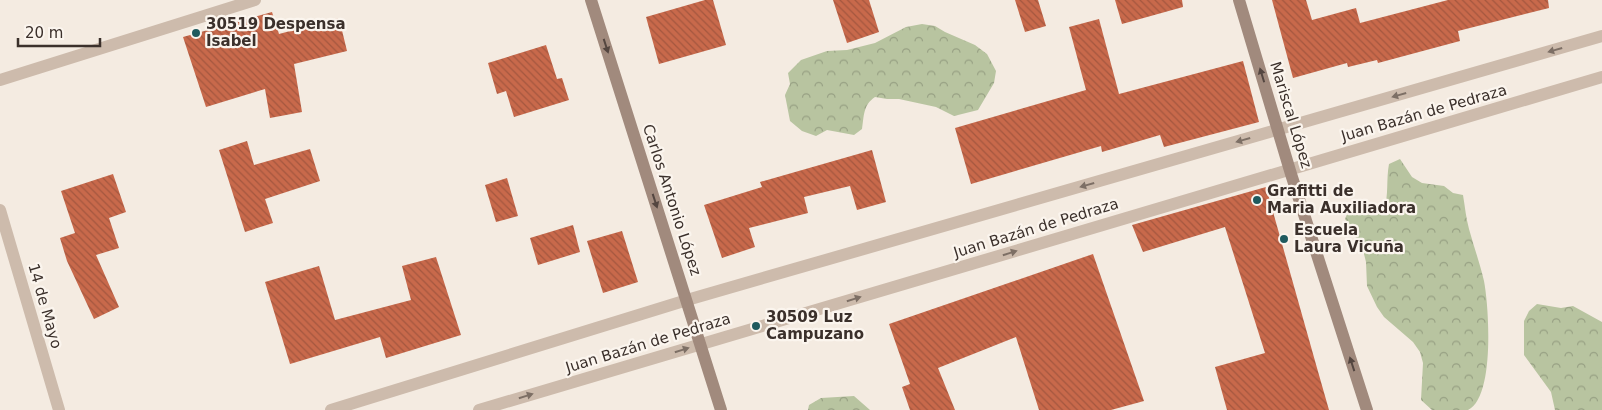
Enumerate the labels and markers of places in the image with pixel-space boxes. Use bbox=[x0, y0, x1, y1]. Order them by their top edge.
place label: 30519 Despensa Isabel bbox=[206, 15, 346, 50]
marker: 30519 Despensa Isabel bbox=[190, 27, 202, 39]
place label: Grafitti de Maria Auxiliadora bbox=[1267, 182, 1416, 217]
marker: Grafitti de Maria Auxiliadora bbox=[1251, 194, 1263, 206]
place label: Escuela Laura Vicuña bbox=[1294, 221, 1404, 256]
marker: Escuela Laura Vicuña bbox=[1278, 233, 1290, 245]
place label: 30509 Luz Campuzano bbox=[766, 308, 864, 343]
marker: 30509 Luz Campuzano bbox=[750, 320, 762, 332]

